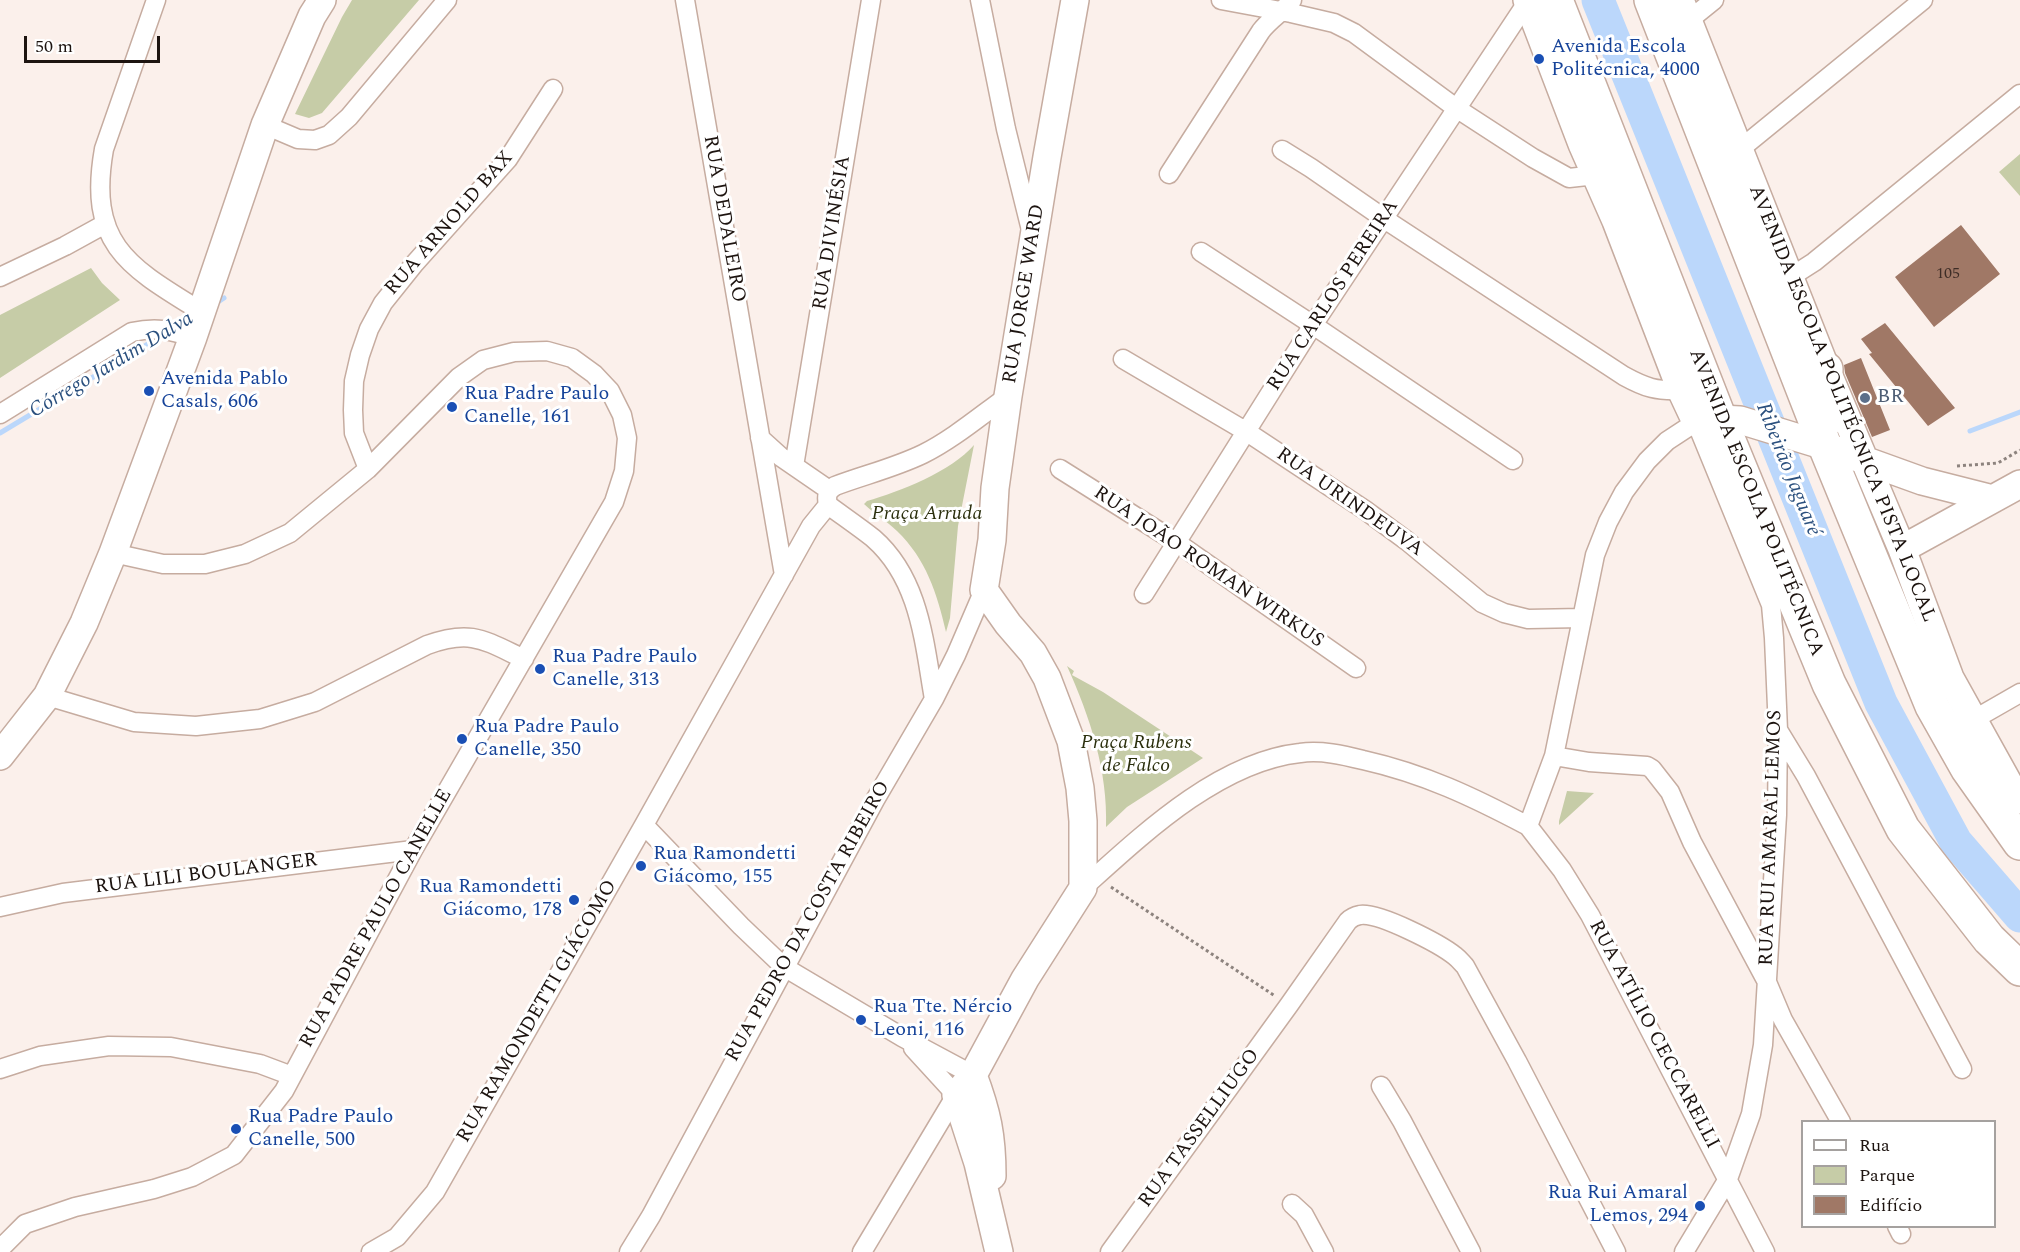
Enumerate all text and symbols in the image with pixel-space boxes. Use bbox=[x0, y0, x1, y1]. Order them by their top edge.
scale bar bbox=[27, 24, 164, 62]
text: 50 m bbox=[35, 33, 73, 60]
place label: Avenida Escola Politécnica, 4000 bbox=[1551, 36, 1700, 83]
marker: Avenida Escola Politécnica, 4000 bbox=[1532, 52, 1546, 66]
street label: RUA DEDALEIRO bbox=[696, 134, 750, 304]
street label: RUA ARNOLD BAX bbox=[381, 147, 519, 301]
street label: RUA DIVINÉSIA bbox=[809, 154, 857, 312]
street label: AVENIDA ESCOLA POLITÉCNICA PISTA LOCAL bbox=[1742, 182, 1940, 626]
street label: RUA CARLOS PEREIRA bbox=[1263, 196, 1405, 396]
street label: RUA JORGE WARD bbox=[999, 203, 1051, 385]
house number: 105 bbox=[1936, 265, 1960, 285]
water label: Córrego Jardim Dalva bbox=[25, 307, 199, 425]
street label: AVENIDA ESCOLA POLITÉCNICA bbox=[1682, 346, 1828, 660]
place label: Avenida Pablo Casals, 606 bbox=[161, 368, 288, 415]
place label: Rua Padre Paulo Canelle, 161 bbox=[464, 383, 609, 430]
marker: Avenida Pablo Casals, 606 bbox=[142, 384, 156, 398]
place label: BR bbox=[1877, 386, 1903, 410]
marker: BR bbox=[1858, 391, 1872, 405]
marker: Rua Padre Paulo Canelle, 161 bbox=[445, 400, 459, 414]
water label: Ribeirão Jaguaré bbox=[1749, 400, 1825, 540]
street label: RUA URINDEUVA bbox=[1271, 443, 1427, 563]
street label: RUA JOÃO ROMAN WIRKUS bbox=[1088, 482, 1328, 654]
park label: Praça Arruda bbox=[872, 503, 982, 527]
place label: Rua Padre Paulo Canelle, 313 bbox=[552, 646, 697, 693]
marker: Rua Padre Paulo Canelle, 313 bbox=[533, 662, 547, 676]
street label: RUA RUI AMARAL LEMOS bbox=[1756, 709, 1788, 967]
place label: Rua Padre Paulo Canelle, 350 bbox=[474, 716, 619, 763]
marker: Rua Padre Paulo Canelle, 350 bbox=[455, 732, 469, 746]
park label: Praça Rubens de Falco bbox=[1081, 732, 1191, 779]
street label: RUA PEDRO DA COSTA RIBEIRO bbox=[722, 777, 896, 1067]
street label: RUA PADRE PAULO CANELLE bbox=[296, 785, 458, 1053]
place label: Rua Ramondetti Giácomo, 155 bbox=[653, 843, 796, 890]
street label: RUA LILI BOULANGER bbox=[93, 849, 319, 901]
marker: Rua Ramondetti Giácomo, 155 bbox=[634, 859, 648, 873]
place label: Rua Ramondetti Giácomo, 178 bbox=[419, 876, 562, 923]
street label: RUA RAMONDETTI GIÁCOMO bbox=[453, 876, 623, 1148]
marker: Rua Ramondetti Giácomo, 178 bbox=[567, 893, 581, 907]
street label: RUA ATÍLIO CECCARELLI bbox=[1582, 917, 1724, 1153]
place label: Rua Tte. Nércio Leoni, 116 bbox=[873, 996, 1012, 1043]
marker: Rua Tte. Nércio Leoni, 116 bbox=[854, 1013, 868, 1027]
street label: RUA TASSELLIUGO bbox=[1134, 1045, 1266, 1213]
place label: Rua Padre Paulo Canelle, 500 bbox=[248, 1106, 393, 1153]
legend bbox=[1801, 1120, 1996, 1228]
marker: Rua Padre Paulo Canelle, 500 bbox=[229, 1122, 243, 1136]
text: Rua bbox=[1859, 1132, 1890, 1159]
text: Parque bbox=[1859, 1162, 1915, 1189]
place label: Rua Rui Amaral Lemos, 294 bbox=[1548, 1182, 1688, 1229]
text: Edifício bbox=[1859, 1192, 1922, 1219]
marker: Rua Rui Amaral Lemos, 294 bbox=[1693, 1199, 1707, 1213]

